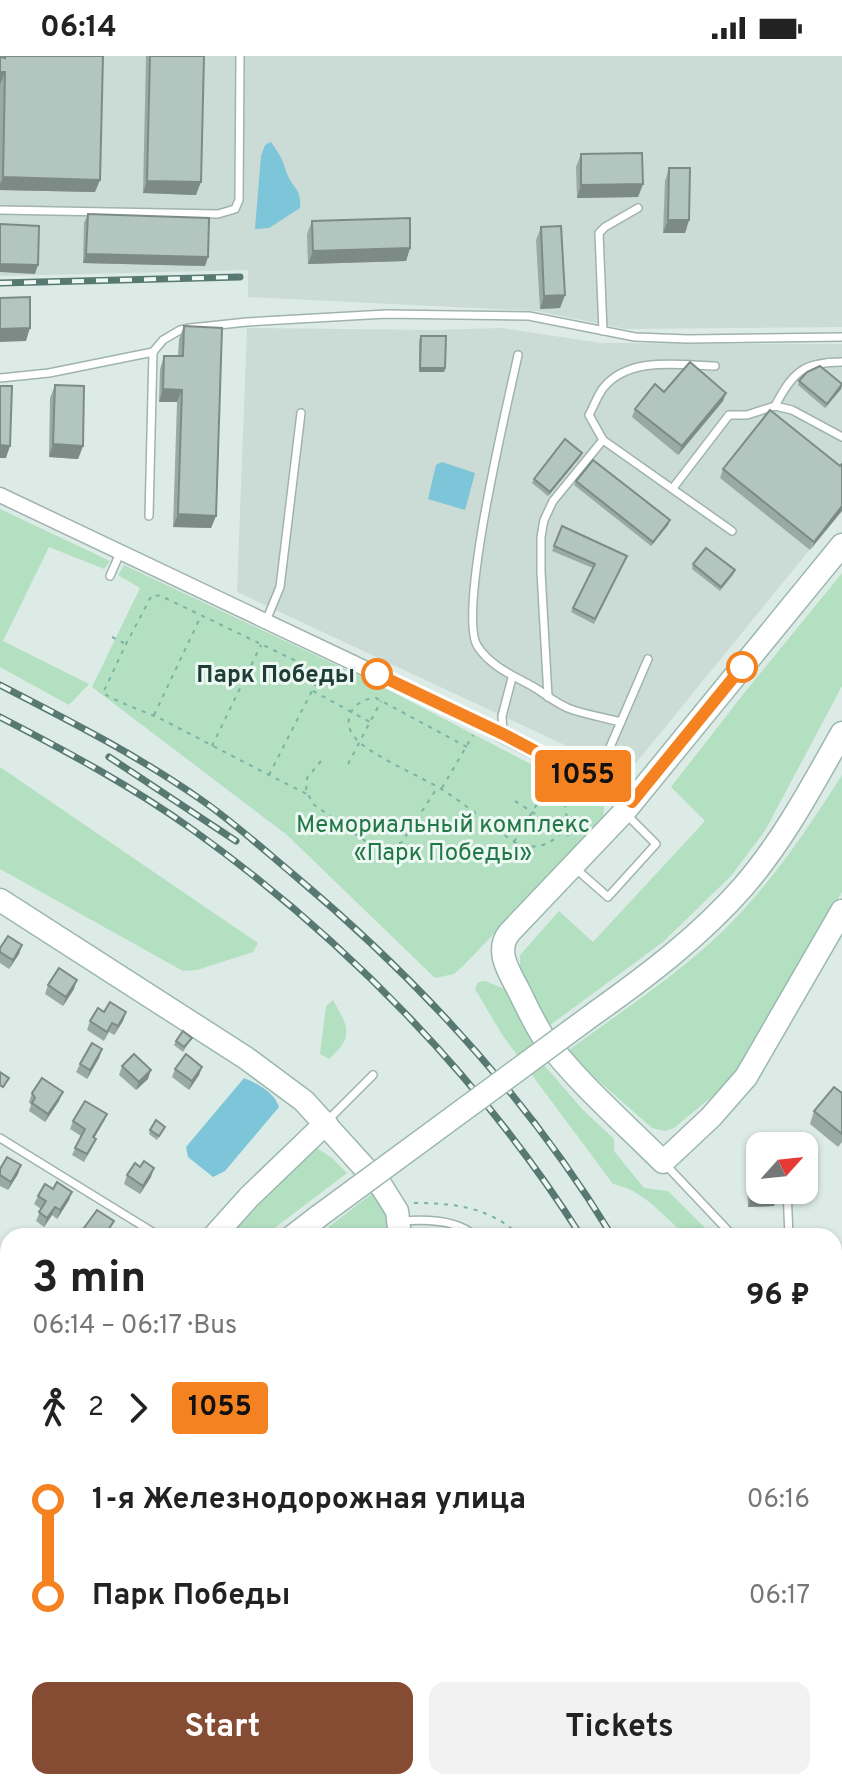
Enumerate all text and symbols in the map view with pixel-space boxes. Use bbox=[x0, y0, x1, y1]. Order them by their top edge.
text: 06:14 bbox=[40, 10, 117, 47]
unlabelled marker bbox=[727, 652, 757, 682]
marker: Парк Победы bbox=[362, 659, 392, 689]
place label: Парк Победы bbox=[196, 661, 355, 691]
line badge: 1055 bbox=[527, 750, 639, 802]
text: 1055 bbox=[551, 758, 615, 794]
park label: Мемориальный комплекс «Парк Победы» bbox=[296, 811, 590, 869]
north arrow bbox=[746, 1132, 818, 1204]
map controls bbox=[746, 1132, 818, 1204]
text: 3 min bbox=[32, 1252, 146, 1308]
text: 96 ₽ bbox=[746, 1278, 810, 1315]
text: 06:14 – 06:17 · Bus bbox=[32, 1310, 237, 1343]
icon: walk bbox=[32, 1386, 76, 1430]
icon: forward bbox=[116, 1386, 160, 1430]
text: 1055 bbox=[188, 1390, 252, 1426]
text: 2 bbox=[88, 1392, 104, 1425]
text: 1-я Железнодорожная улица bbox=[92, 1482, 526, 1519]
text: 06:16 bbox=[747, 1484, 810, 1517]
text: Парк Победы bbox=[92, 1578, 290, 1615]
text: 06:17 bbox=[749, 1580, 810, 1613]
button: Start bbox=[32, 1682, 413, 1774]
button: Tickets bbox=[429, 1682, 810, 1774]

